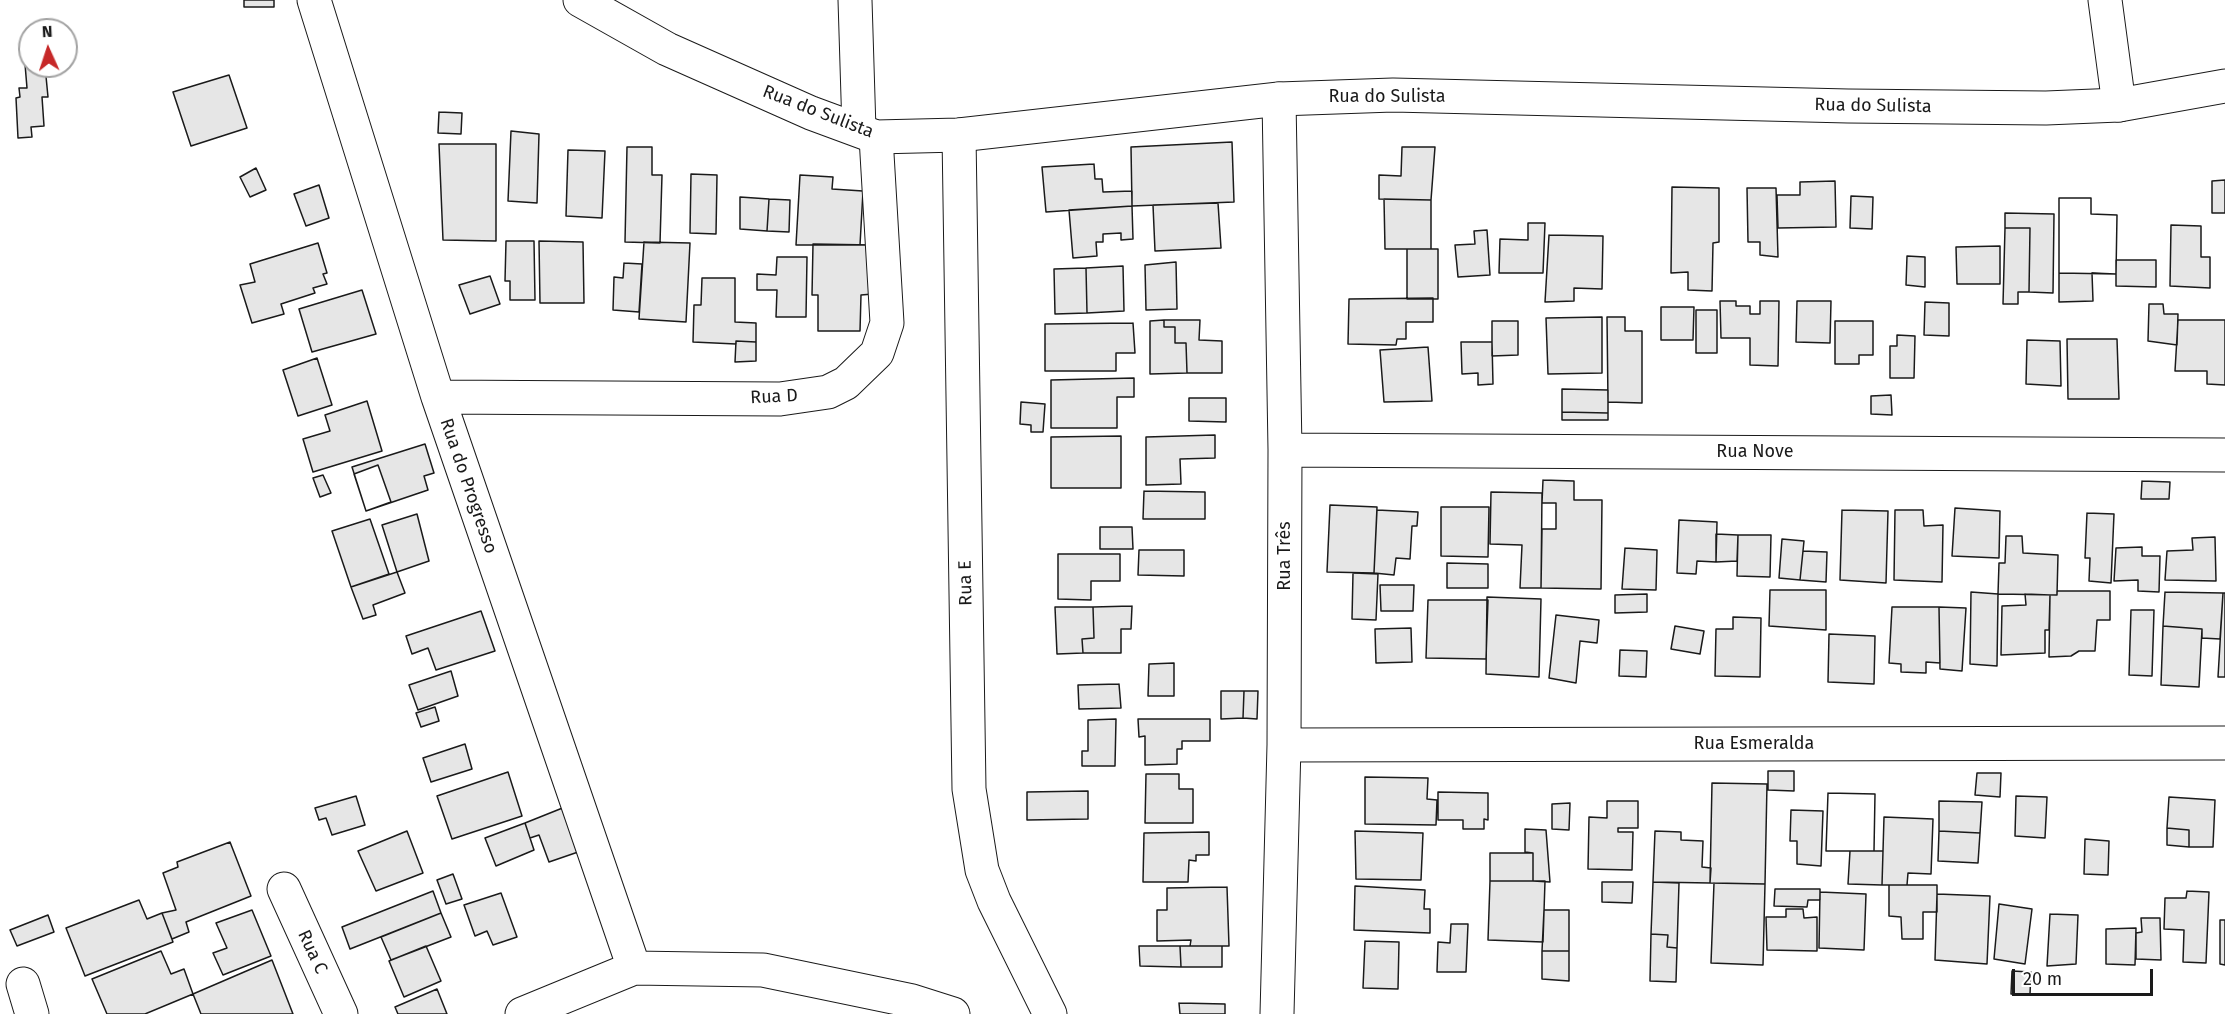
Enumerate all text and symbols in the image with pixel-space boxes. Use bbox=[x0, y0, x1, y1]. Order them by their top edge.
north arrow bbox=[18, 18, 78, 78]
text: N bbox=[41, 22, 53, 41]
street label: Rua do Sulista bbox=[759, 81, 877, 143]
street label: Rua do Sulista bbox=[1328, 86, 1446, 108]
street label: Rua do Sulista bbox=[1814, 94, 1932, 118]
street label: Rua D bbox=[750, 385, 798, 409]
street label: Rua do Progresso bbox=[435, 415, 501, 557]
street label: Rua Nove bbox=[1716, 441, 1794, 463]
street label: Rua Três bbox=[1274, 521, 1296, 591]
street label: Rua E bbox=[955, 560, 977, 606]
street label: Rua Esmeralda bbox=[1694, 733, 1814, 755]
street label: Rua C bbox=[292, 927, 332, 977]
scale bar bbox=[2015, 957, 2156, 995]
text: 20 m bbox=[2023, 968, 2062, 990]

